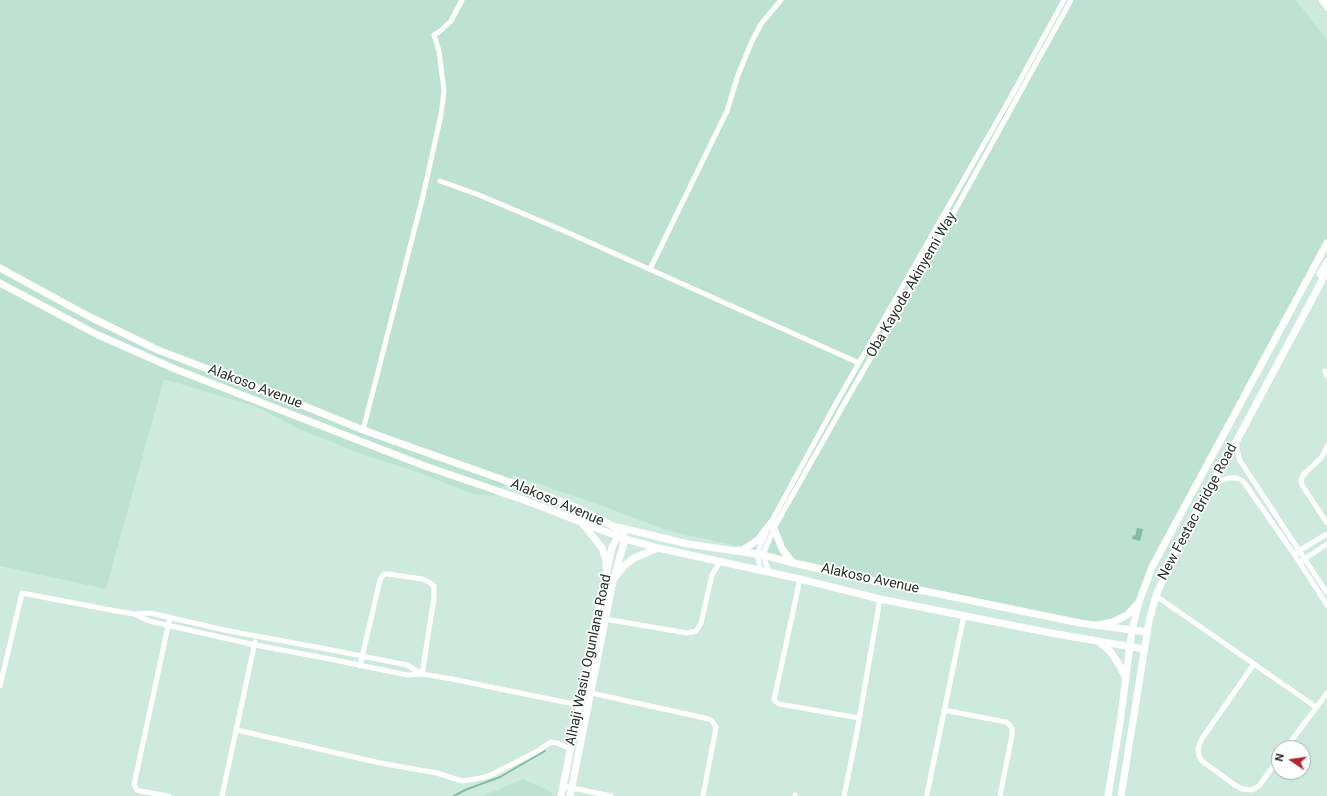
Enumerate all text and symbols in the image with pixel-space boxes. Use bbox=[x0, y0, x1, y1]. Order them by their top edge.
street label: Oba Kayode Akinyemi Way bbox=[863, 209, 961, 361]
street label: Alakoso Avenue bbox=[205, 361, 305, 413]
street label: New Festac Bridge Road bbox=[1155, 441, 1241, 583]
street label: Alakoso Avenue bbox=[508, 476, 606, 530]
street label: Alakoso Avenue bbox=[819, 560, 921, 598]
street label: Alhaji Wasiu Ogunlana Road bbox=[563, 573, 615, 747]
north arrow bbox=[1271, 740, 1311, 780]
text: N bbox=[1273, 752, 1287, 763]

